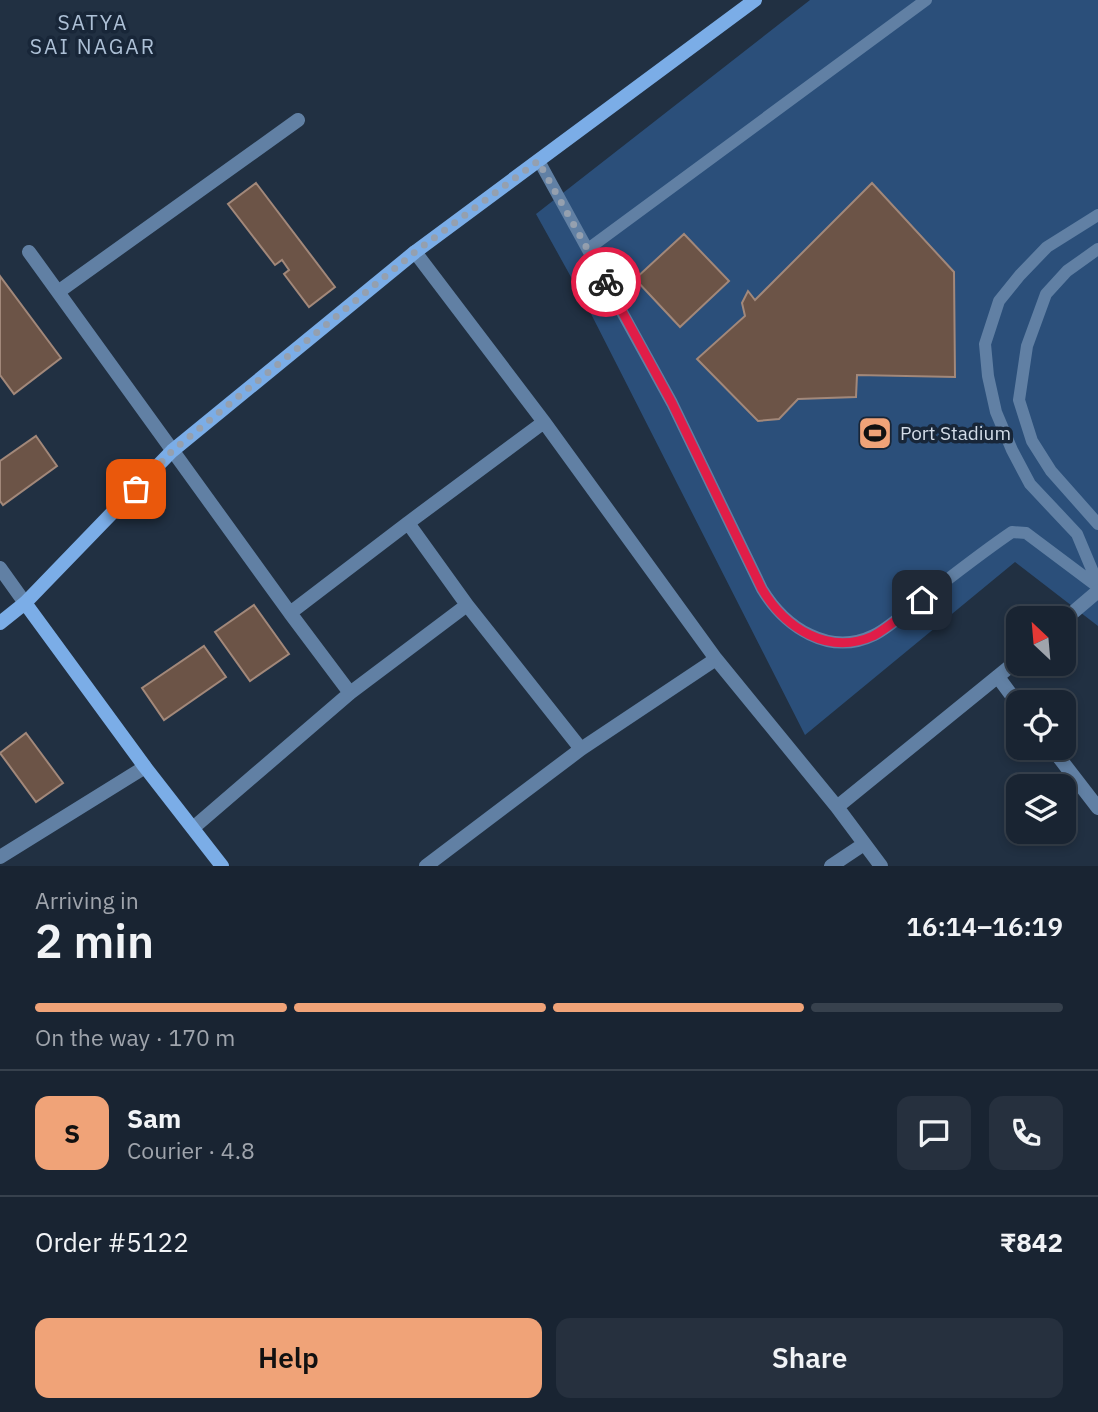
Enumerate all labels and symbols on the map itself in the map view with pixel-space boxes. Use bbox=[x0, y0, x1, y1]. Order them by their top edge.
district label: SATYA SAI NAGAR bbox=[30, 8, 156, 60]
courier bbox=[571, 247, 641, 317]
sports icon: Port Stadium bbox=[856, 414, 894, 452]
place label: Port Stadium bbox=[900, 421, 1011, 445]
pin bbox=[106, 459, 166, 519]
pin bbox=[892, 570, 952, 630]
north arrow bbox=[1006, 606, 1076, 676]

